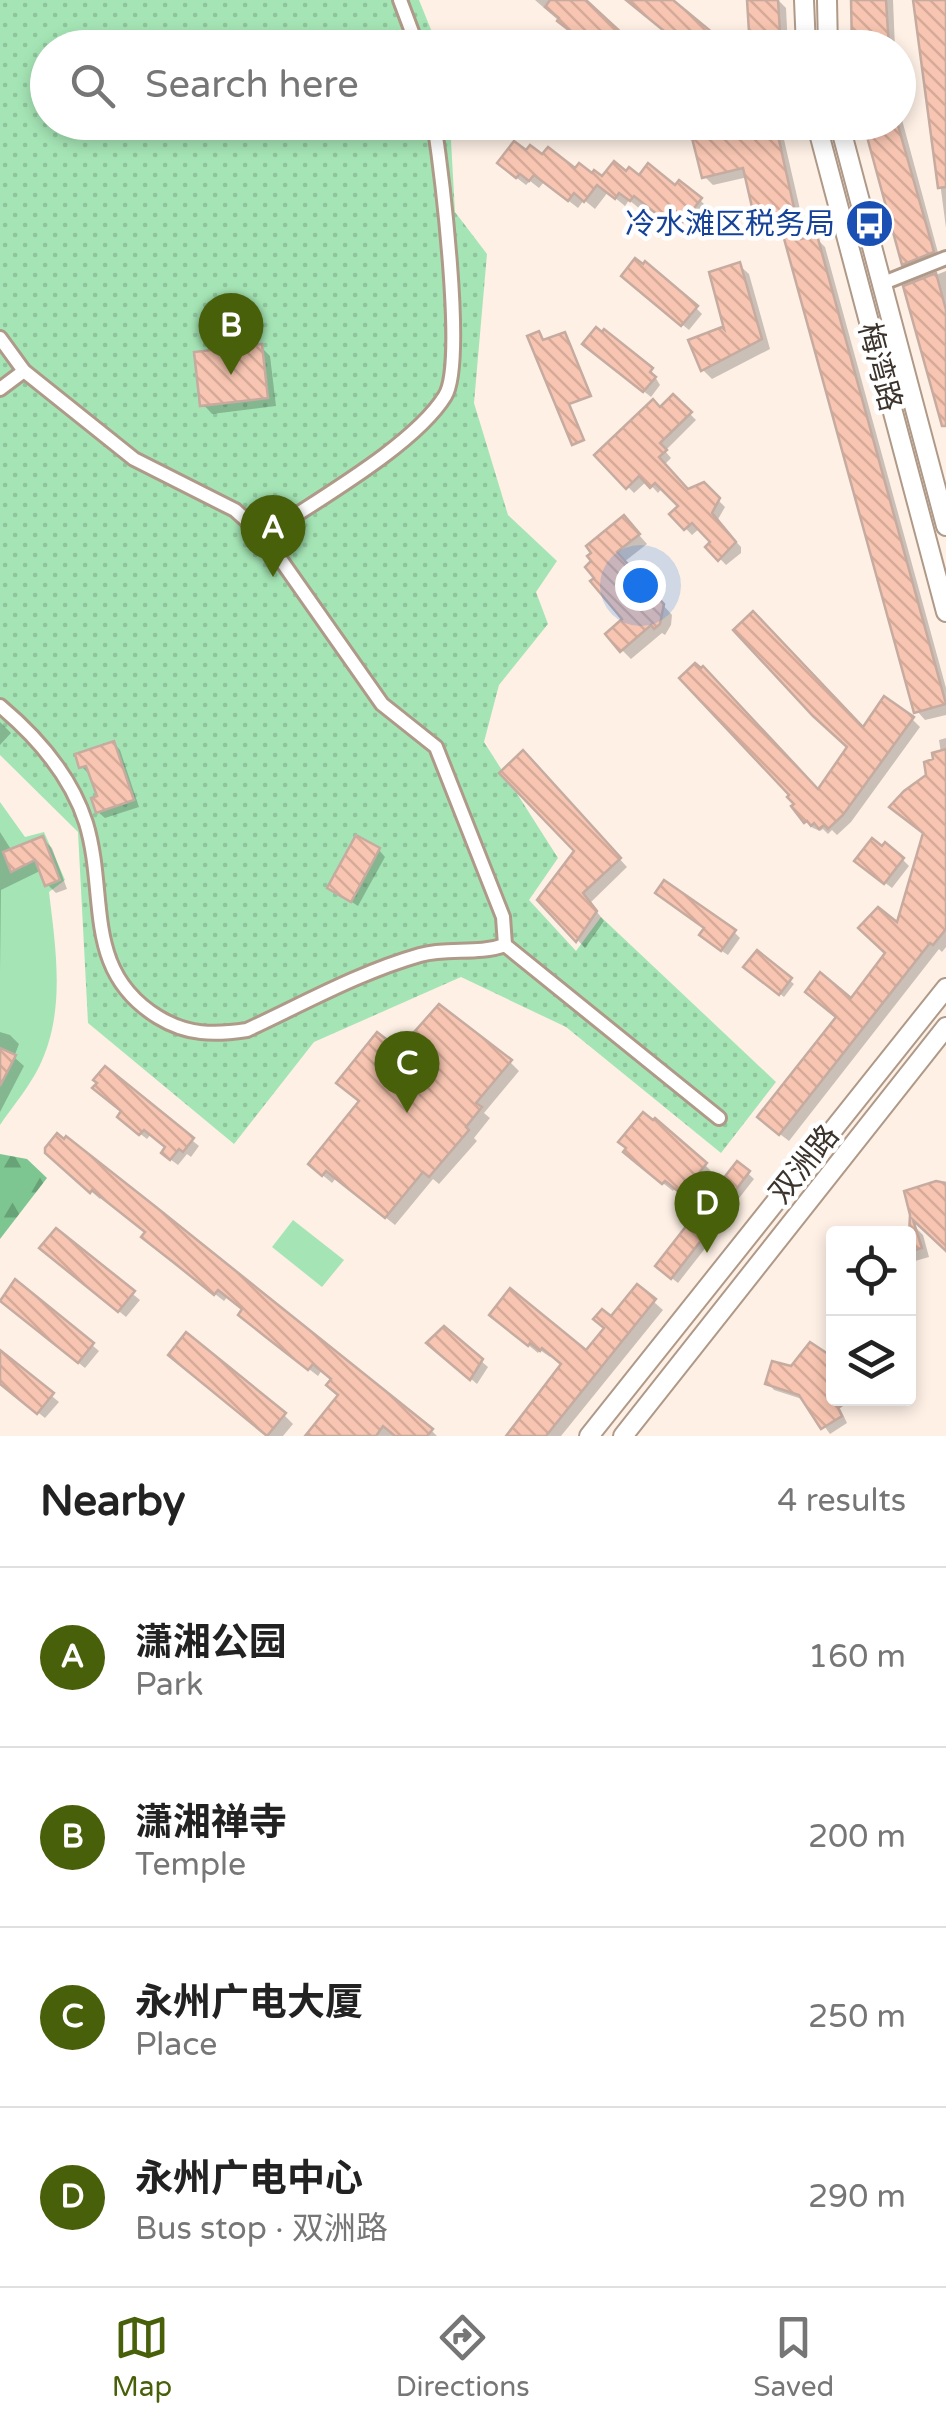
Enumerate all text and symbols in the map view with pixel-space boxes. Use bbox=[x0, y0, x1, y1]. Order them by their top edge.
search box bbox=[30, 30, 916, 140]
icon: search bbox=[65, 58, 120, 113]
text: Search here bbox=[145, 62, 359, 108]
bus stop icon: 冷水滩区税务局 bbox=[844, 198, 896, 250]
place label: 冷水滩区税务局 bbox=[625, 206, 835, 243]
pin: B bbox=[198, 292, 264, 375]
street label: 梅湾路 bbox=[850, 319, 909, 415]
pin: A bbox=[240, 494, 306, 577]
your location bbox=[615, 560, 666, 611]
pin: C bbox=[374, 1030, 440, 1113]
street label: 双洲路 bbox=[762, 1118, 847, 1211]
pin: D bbox=[674, 1170, 740, 1253]
map controls bbox=[826, 1226, 916, 1406]
button: locate bbox=[826, 1226, 916, 1316]
button: layers bbox=[826, 1316, 916, 1406]
text: Nearby bbox=[40, 1476, 185, 1527]
text: 4 results bbox=[777, 1482, 906, 1520]
text: 潇湘公园 bbox=[135, 1620, 287, 1666]
text: A bbox=[61, 1638, 84, 1676]
text: 160 m bbox=[808, 1638, 906, 1676]
text: Park bbox=[135, 1666, 203, 1704]
text: 潇湘禅寺 bbox=[135, 1800, 287, 1846]
text: B bbox=[61, 1818, 84, 1856]
text: 200 m bbox=[808, 1818, 906, 1856]
text: Temple bbox=[135, 1846, 246, 1884]
text: 永州广电大厦 bbox=[135, 1980, 363, 2026]
text: C bbox=[61, 1998, 84, 2036]
text: 250 m bbox=[808, 1998, 906, 2036]
text: Place bbox=[135, 2026, 217, 2064]
text: 永州广电中心 bbox=[135, 2156, 363, 2202]
text: D bbox=[60, 2178, 85, 2216]
text: 290 m bbox=[808, 2178, 906, 2216]
text: Bus stop · 双洲路 bbox=[135, 2210, 388, 2248]
tab: Map bbox=[112, 2310, 172, 2404]
tab: Directions bbox=[396, 2310, 530, 2404]
tab: Saved bbox=[753, 2310, 834, 2404]

